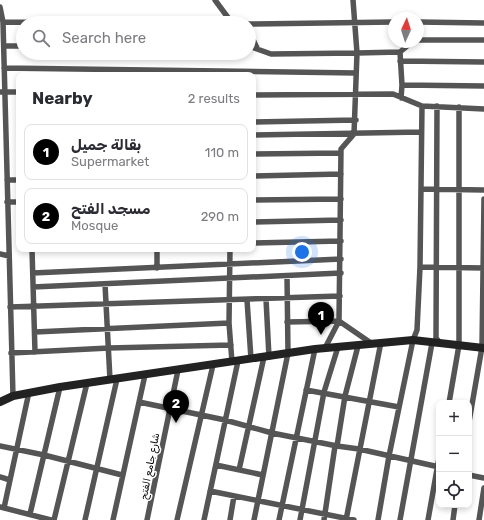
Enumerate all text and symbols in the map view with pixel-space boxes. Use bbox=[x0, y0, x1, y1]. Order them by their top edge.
north arrow bbox=[388, 12, 424, 48]
search box bbox=[16, 16, 256, 60]
icon: search bbox=[30, 27, 52, 49]
text: Search here bbox=[62, 29, 146, 47]
text: Nearby bbox=[32, 88, 93, 108]
text: 2 results bbox=[188, 91, 240, 106]
text: بقالة جميل bbox=[71, 136, 141, 154]
text: 1 bbox=[43, 145, 49, 160]
text: 110 m bbox=[205, 145, 239, 160]
text: Supermarket bbox=[71, 154, 149, 169]
text: مسجد الفتح bbox=[71, 200, 150, 218]
text: 2 bbox=[42, 209, 50, 224]
text: 290 m bbox=[201, 209, 239, 224]
text: Mosque bbox=[71, 218, 118, 233]
your location bbox=[292, 242, 312, 262]
pin: 1 bbox=[308, 302, 334, 335]
pin: 2 bbox=[163, 390, 189, 423]
map controls bbox=[436, 400, 472, 508]
button: + bbox=[436, 400, 472, 436]
street label: شارع جامع الفتح bbox=[138, 432, 163, 501]
button: − bbox=[436, 436, 472, 472]
button: locate bbox=[436, 472, 472, 508]

